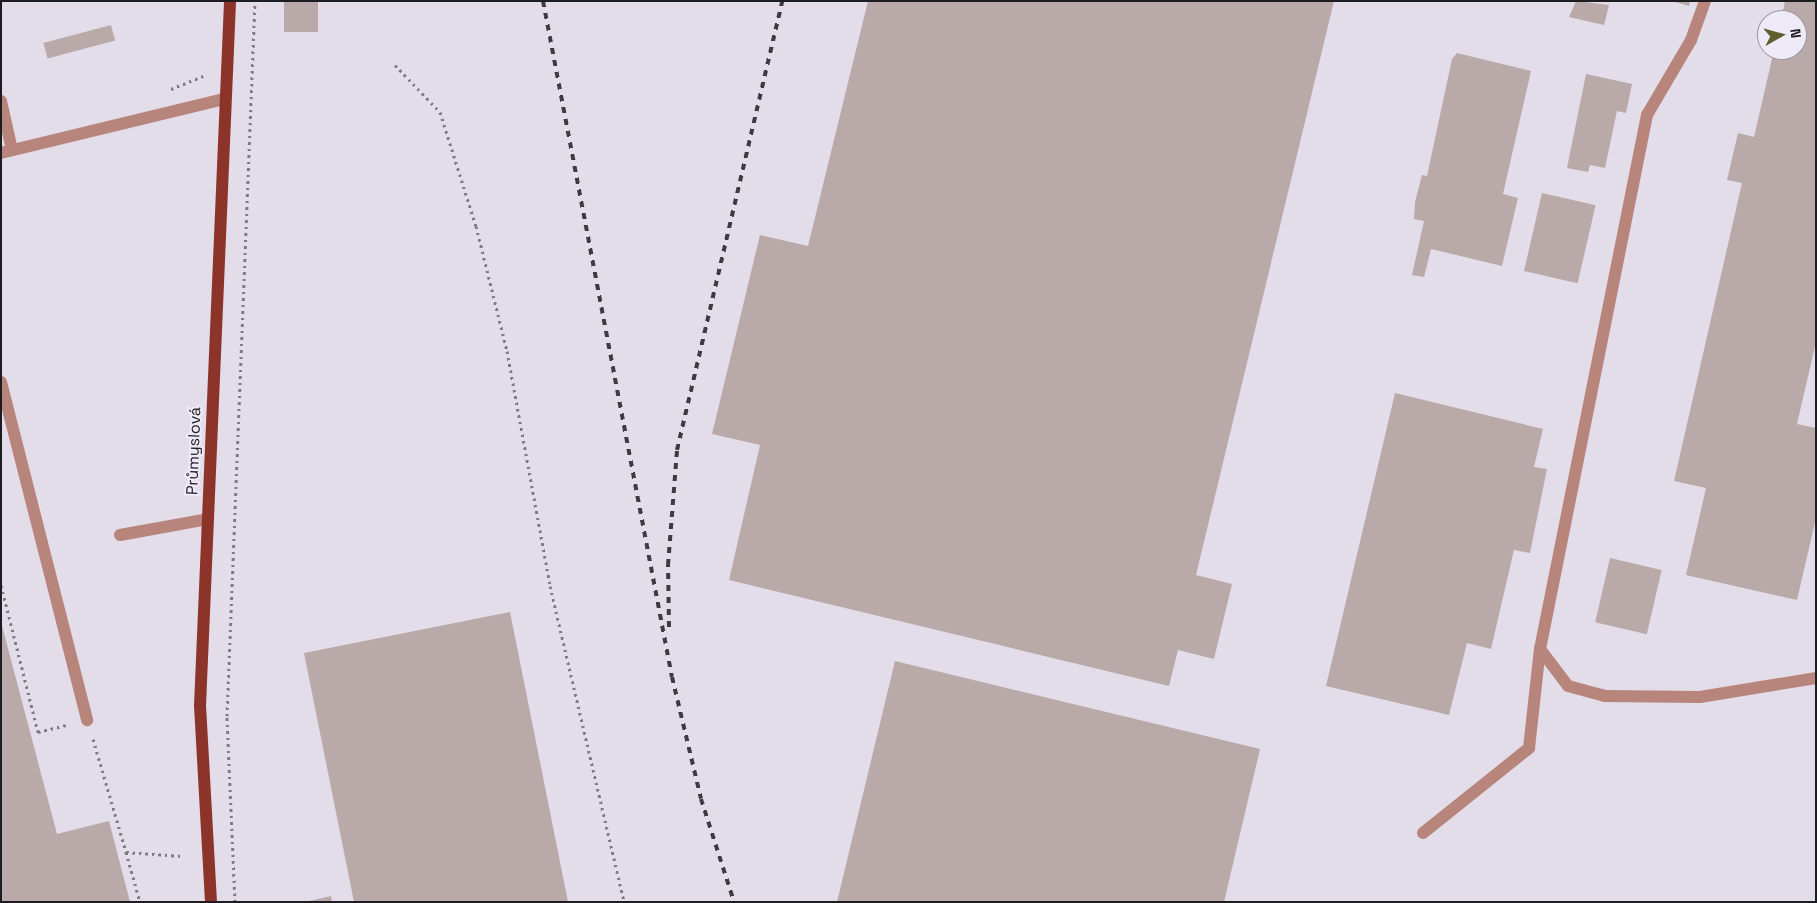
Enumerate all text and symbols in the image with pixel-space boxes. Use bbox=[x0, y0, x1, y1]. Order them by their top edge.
north arrow bbox=[1757, 10, 1807, 60]
text: N bbox=[1786, 28, 1805, 39]
street label: Průmyslová bbox=[183, 407, 205, 495]

